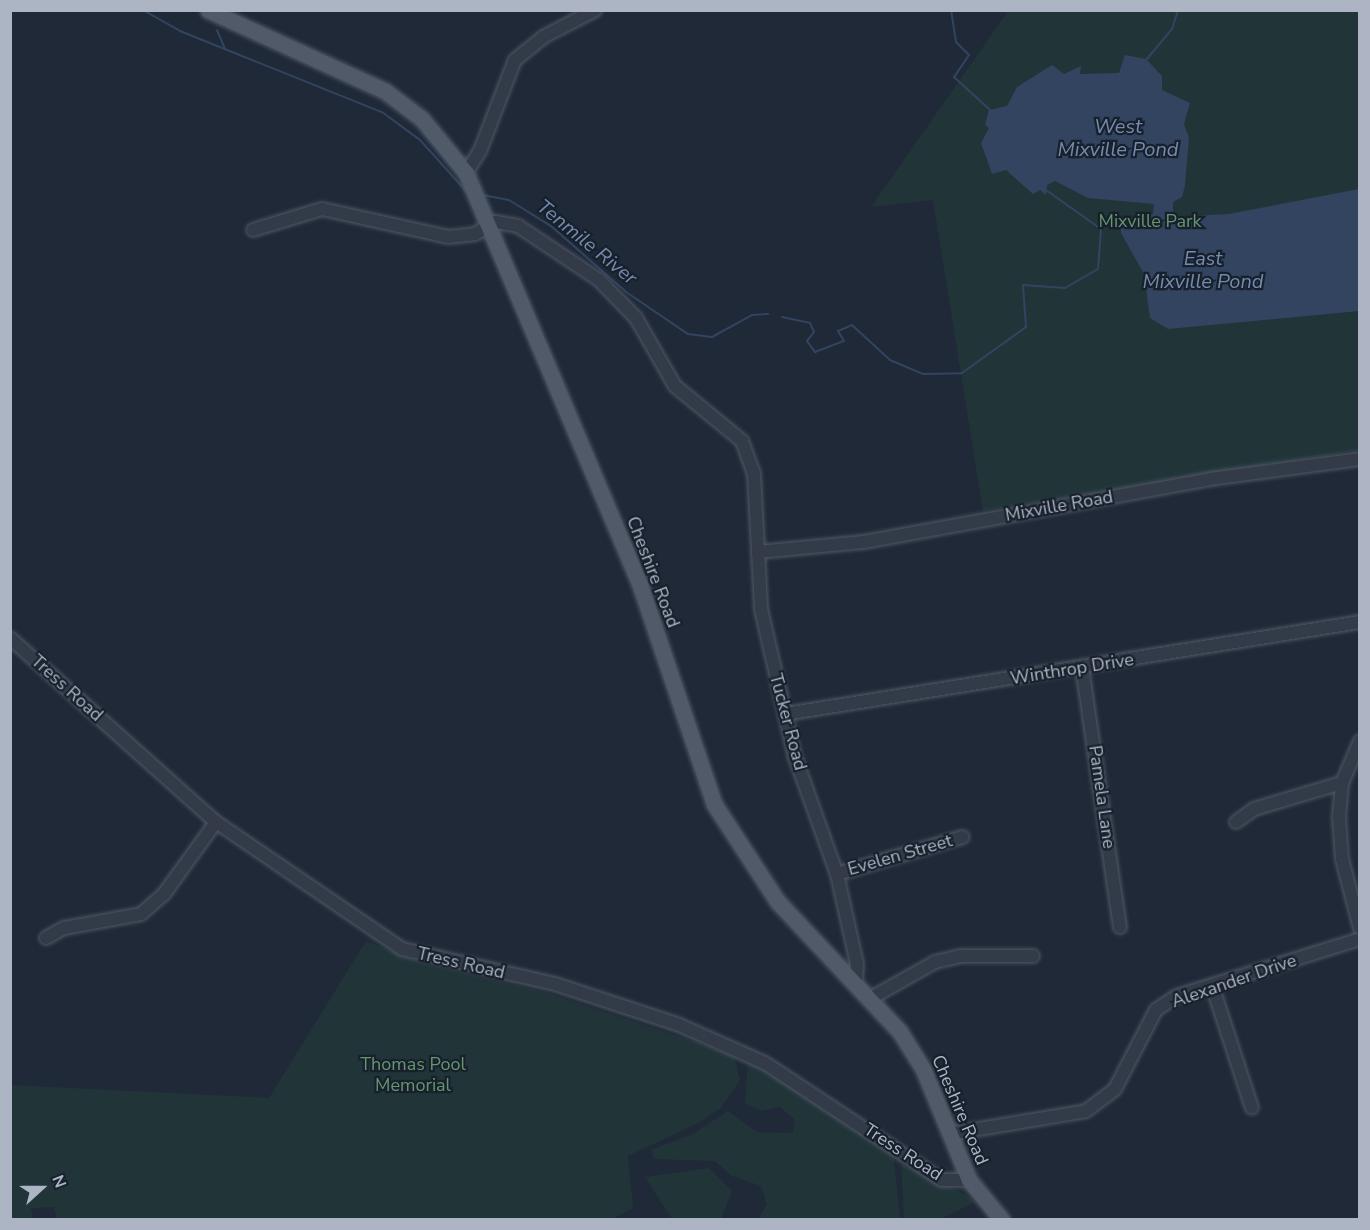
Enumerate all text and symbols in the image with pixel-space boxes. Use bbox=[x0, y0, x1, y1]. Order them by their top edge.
water label: West Mixville Pond bbox=[1058, 115, 1178, 162]
water label: Tenmile River bbox=[532, 194, 642, 290]
park label: Mixville Park bbox=[1099, 210, 1201, 232]
water label: East Mixville Pond bbox=[1143, 246, 1263, 293]
street label: Mixville Road bbox=[1003, 486, 1115, 526]
street label: Cheshire Road bbox=[622, 513, 684, 631]
street label: Winthrop Drive bbox=[1009, 649, 1135, 689]
street label: Tress Road bbox=[27, 650, 107, 726]
street label: Tucker Road bbox=[765, 671, 811, 773]
street label: Pamela Lane bbox=[1084, 744, 1120, 850]
street label: Evelen Street bbox=[845, 830, 955, 880]
street label: Tress Road bbox=[415, 942, 507, 984]
street label: Alexander Drive bbox=[1169, 949, 1299, 1013]
street label: Cheshire Road bbox=[927, 1052, 993, 1168]
park label: Thomas Pool Memorial bbox=[360, 1054, 466, 1096]
street label: Tress Road bbox=[860, 1119, 946, 1185]
north arrow bbox=[12, 1158, 72, 1218]
text: N bbox=[46, 1172, 71, 1191]

